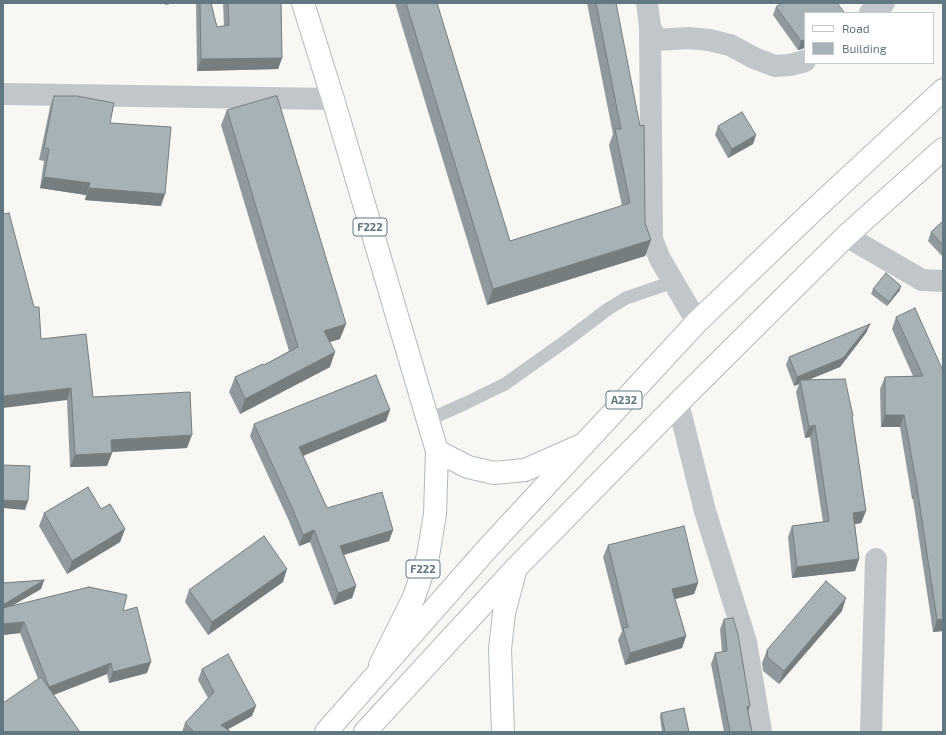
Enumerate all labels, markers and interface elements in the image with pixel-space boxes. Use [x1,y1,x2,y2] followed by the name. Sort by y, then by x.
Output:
[804,12,934,64] legend
[842,21,870,35] text: Road
[842,41,886,55] text: Building
[353,218,387,236] road number: F222
[606,391,642,409] road number: A232
[406,560,440,578] road number: F222

